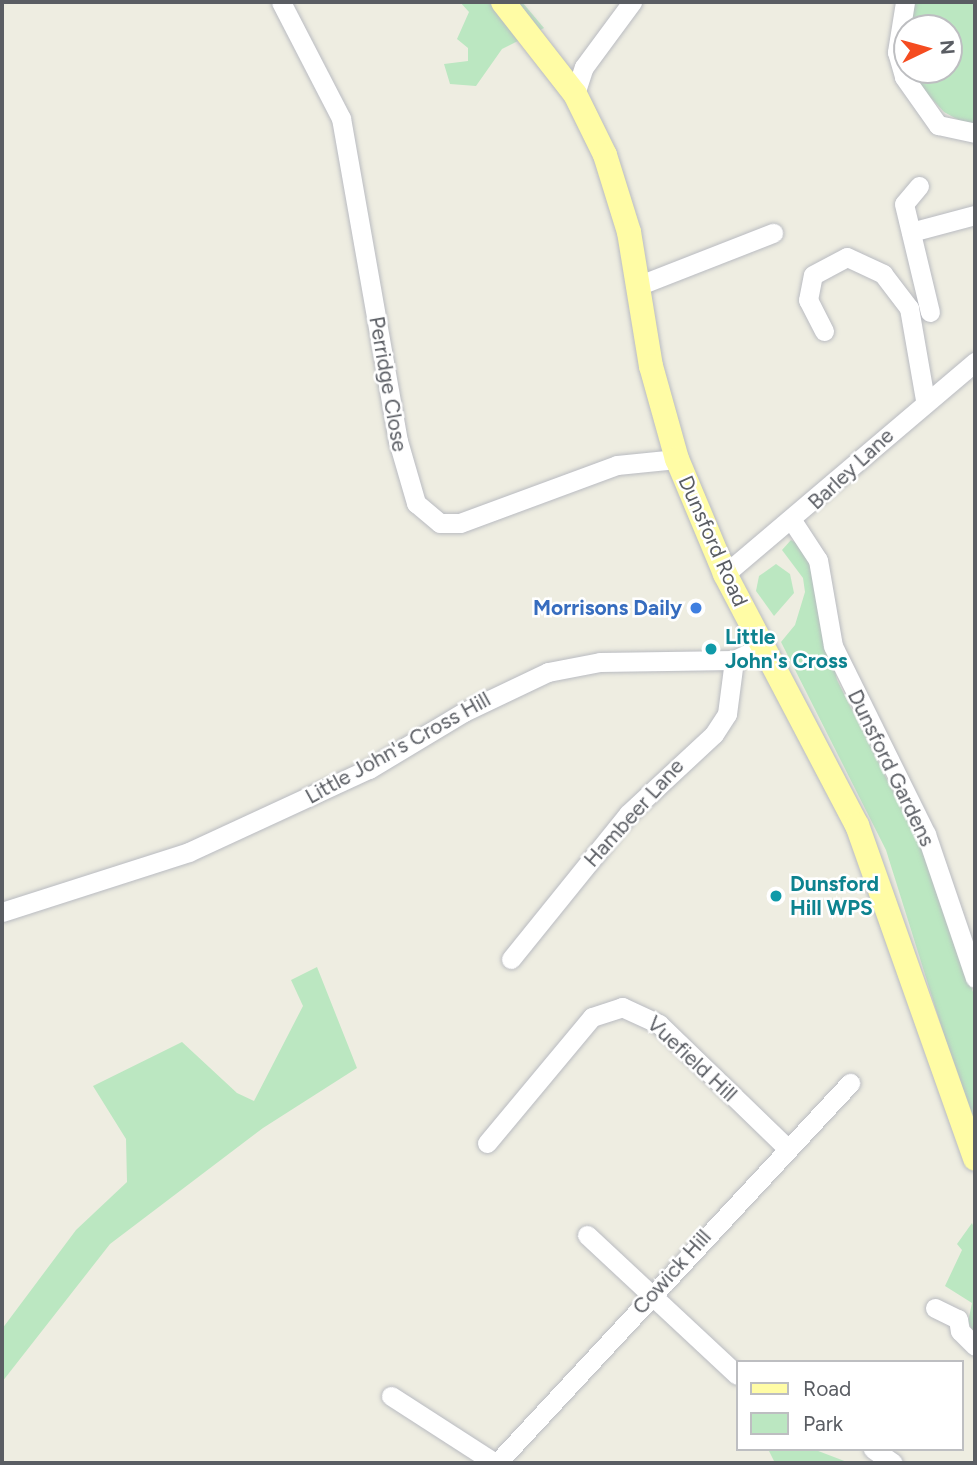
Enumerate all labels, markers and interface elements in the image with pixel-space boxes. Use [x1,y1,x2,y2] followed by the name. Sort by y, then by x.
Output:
[893,14,963,84] north arrow
[935,39,960,56] text: N
[364,314,412,454] street label: Perridge Close
[803,423,899,515] street label: Barley Lane
[673,472,753,610] street label: Dunsford Road
[533,595,682,621] place label: Morrisons Daily
[688,600,704,616] marker: Morrisons Daily
[725,624,848,674] place label: Little John's Cross
[703,641,719,657] marker: Little John's Cross
[842,686,940,850] street label: Dunsford Gardens
[301,687,495,809] street label: Little John's Cross Hill
[579,754,689,872] street label: Hambeer Lane
[790,871,879,921] place label: Dunsford Hill WPS
[768,888,784,904] marker: Dunsford Hill WPS
[642,1011,742,1107] street label: Vuefield Hill
[628,1225,716,1319] street label: Cowick Hill
[736,1360,963,1451] legend
[803,1376,851,1401] text: Road
[803,1411,843,1436] text: Park

